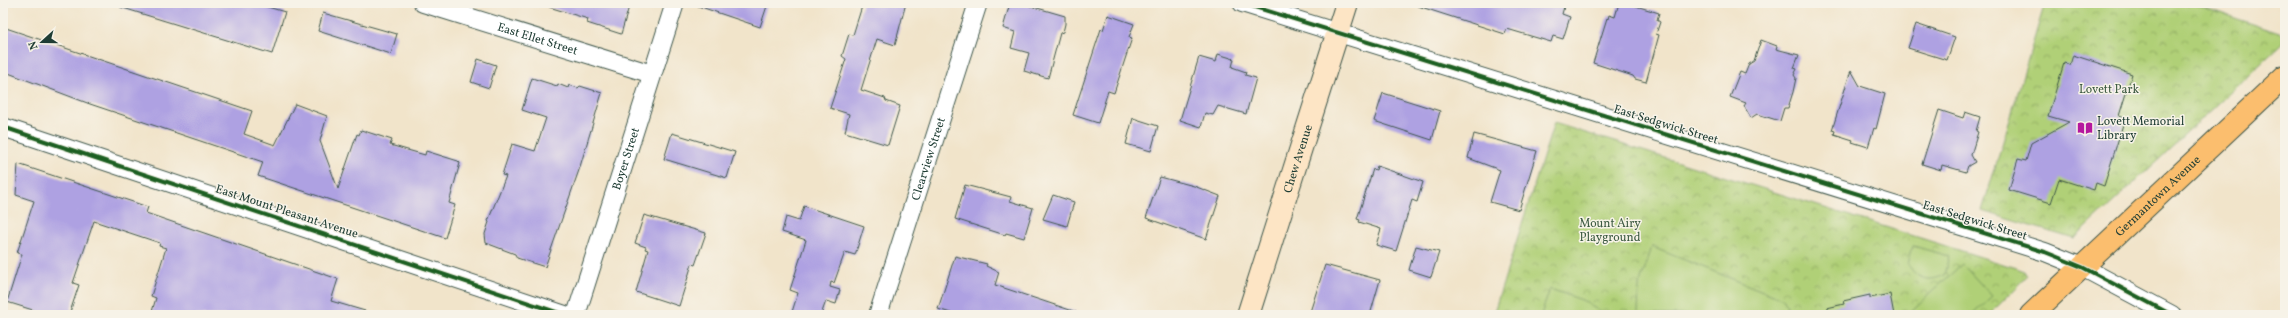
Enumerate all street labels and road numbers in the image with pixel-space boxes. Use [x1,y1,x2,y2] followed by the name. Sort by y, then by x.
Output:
[495,20,579,59] street label: East Ellet Street
[1611,101,1720,148] street label: East Sedgwick Street
[908,115,950,203] street label: Clearview Street
[1280,122,1317,195] street label: Chew Avenue
[609,126,644,192] street label: Boyer Street
[2112,152,2205,241] street label: Germantown Avenue
[213,181,360,243] street label: East Mount Pleasant Avenue
[1920,197,2029,244] street label: East Sedgwick Street

